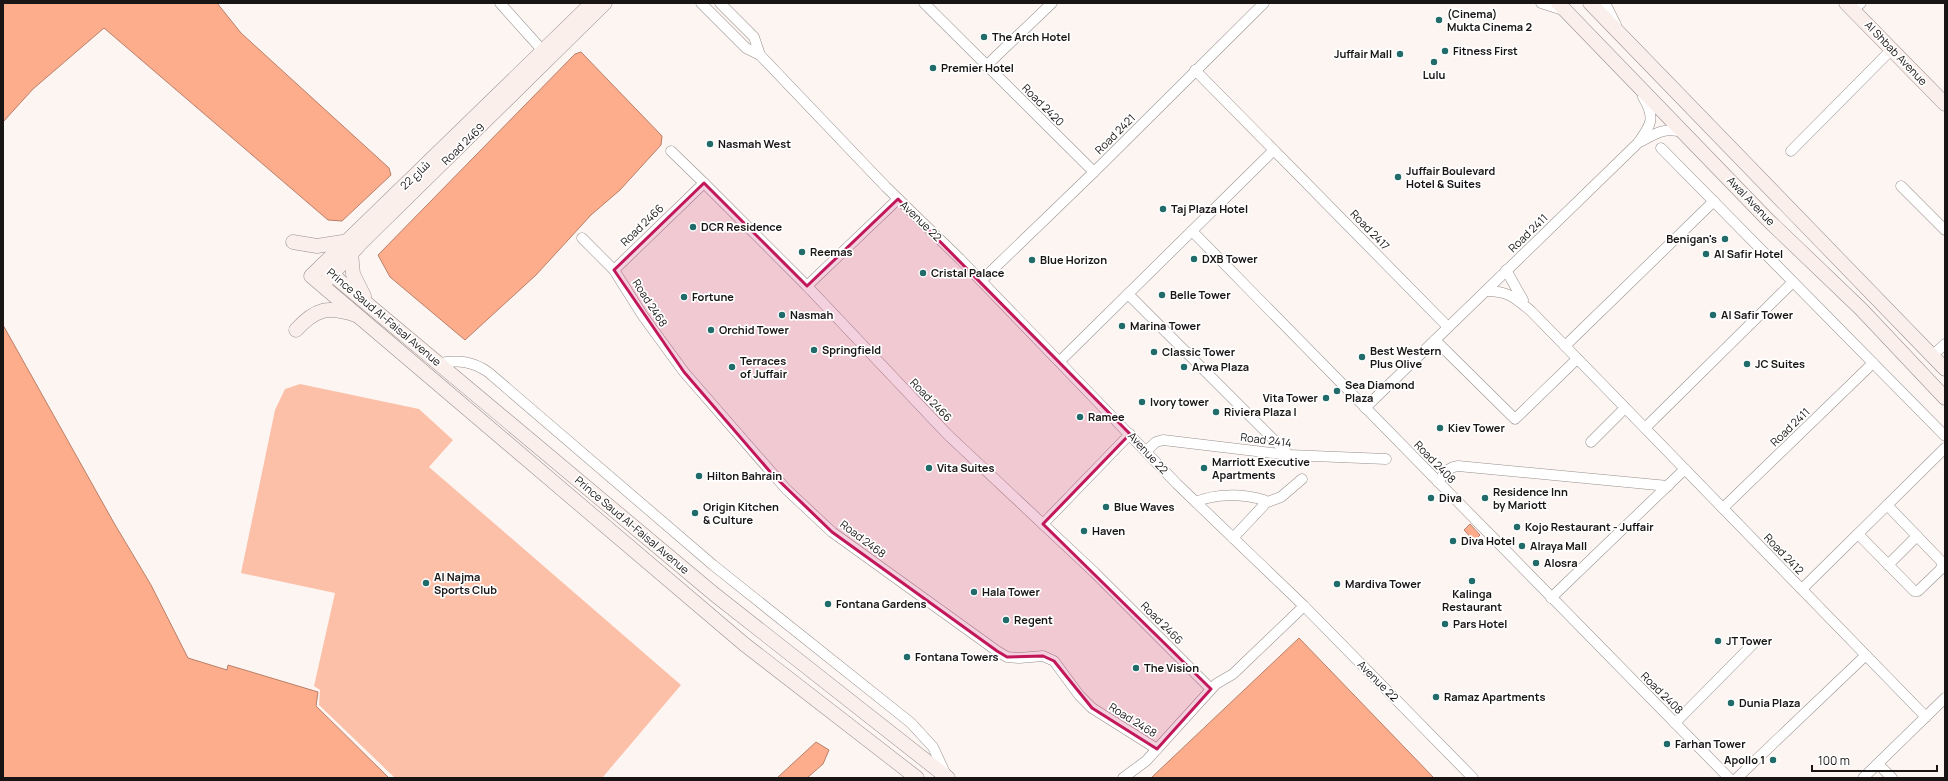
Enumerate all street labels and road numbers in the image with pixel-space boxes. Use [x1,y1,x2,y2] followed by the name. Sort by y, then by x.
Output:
[1862,17,1931,89] street label: Al Shbab Avenue
[1019,80,1068,129] street label: Road 2420
[1091,110,1138,157] street label: Road 2421
[438,119,488,168] street label: Road 2469
[396,157,434,193] street label: شارع 22
[1724,173,1779,229] street label: Awal Avenue
[897,197,945,244] street label: Avenue 22
[617,200,667,249] street label: Road 2466
[1347,206,1393,253] street label: Road 2417
[1505,210,1551,255] street label: Road 2411
[324,264,445,369] street label: Prince Saud Al-Faisal Avenue
[629,276,671,329] street label: Road 2468
[907,375,956,425] street label: Road 2466
[1767,404,1813,449] street label: Road 2411
[1125,428,1172,477] street label: Avenue 22
[1240,429,1293,450] street label: Road 2414
[1411,437,1459,486] street label: Road 2408
[572,472,693,577] street label: Prince Saud Al-Faisal Avenue
[837,516,889,561] street label: Road 2468
[1761,530,1808,577] street label: Road 2412
[1138,598,1187,647] street label: Road 2466
[1355,657,1402,704] street label: Avenue 22
[1638,668,1687,717] street label: Road 2408
[1106,699,1160,740] street label: Road 2468

